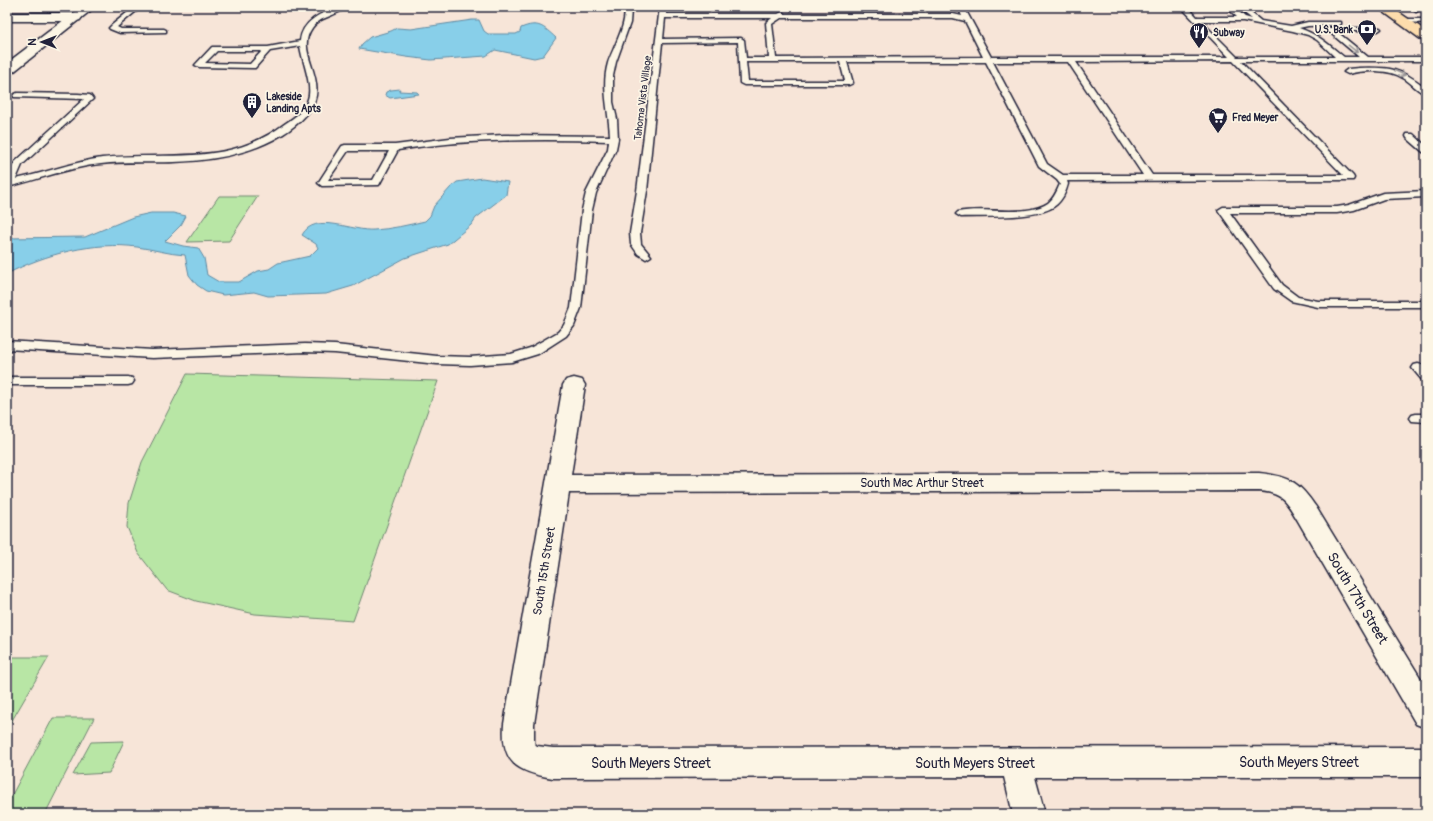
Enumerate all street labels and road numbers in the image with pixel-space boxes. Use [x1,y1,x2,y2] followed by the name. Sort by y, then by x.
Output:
[632,55,654,141] street label: Tahoma Vista Village
[860,476,984,491] street label: South Mac Arthur Street
[530,526,559,616] street label: South 15th Street
[1323,549,1392,648] street label: South 17th Street
[1239,754,1359,771] street label: South Meyers Street
[591,755,711,772] street label: South Meyers Street
[915,755,1035,772] street label: South Meyers Street

